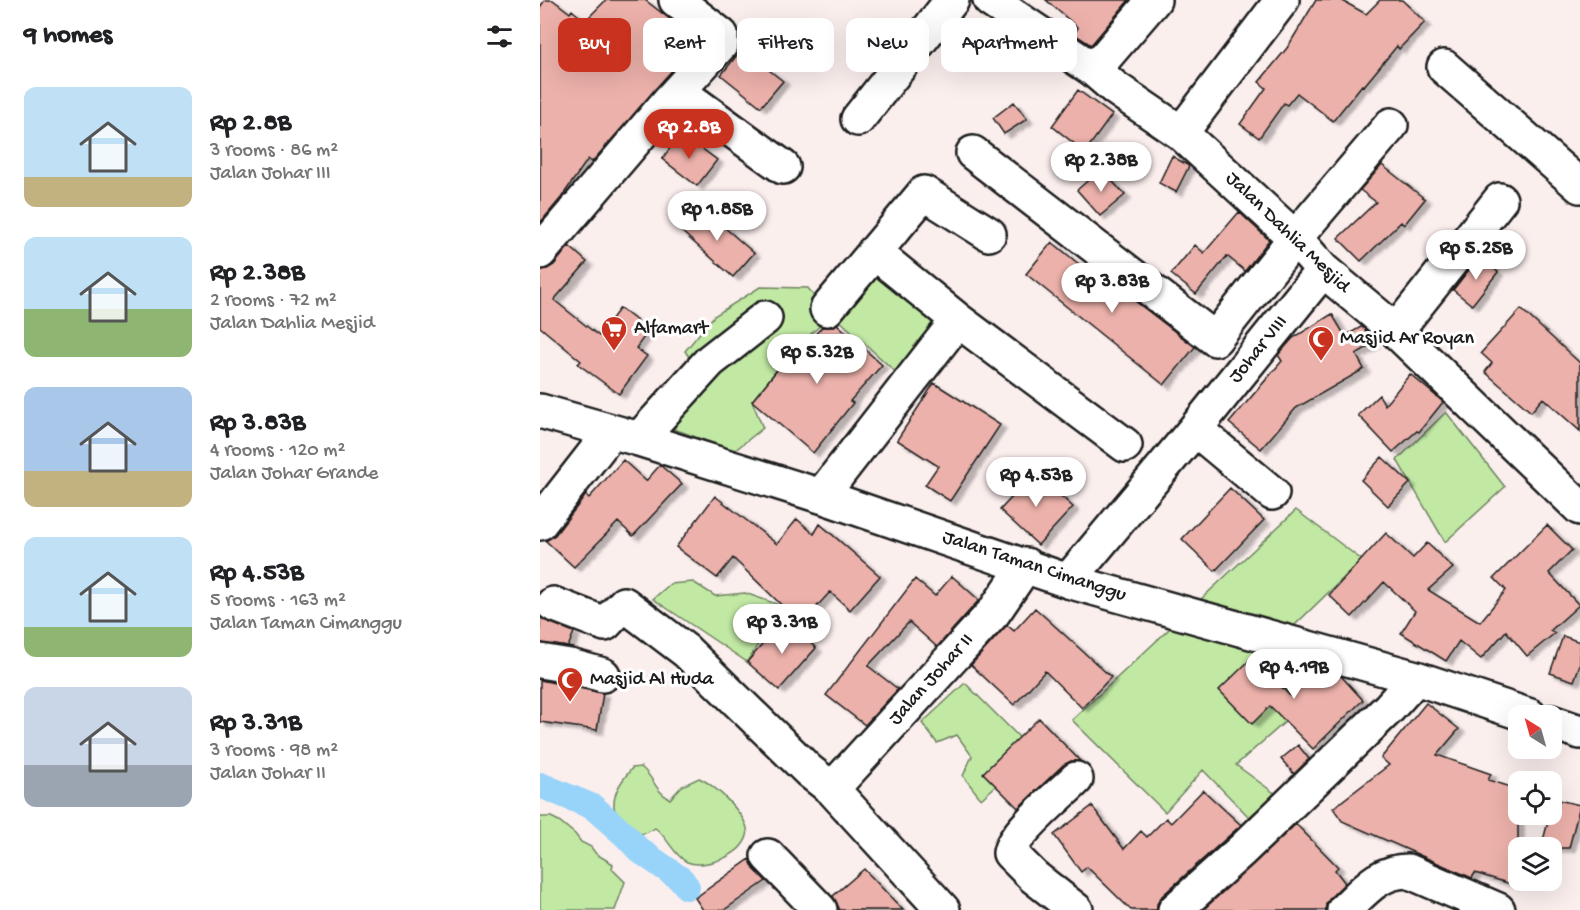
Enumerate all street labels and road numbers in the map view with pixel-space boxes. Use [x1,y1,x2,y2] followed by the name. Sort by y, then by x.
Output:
[1220,168,1356,300] street label: Jalan Dahlia Mesjid
[1225,312,1293,388] street label: Johar VIII
[939,526,1129,608] street label: Jalan Taman Cimanggu
[885,629,979,731] street label: Jalan Johar II

